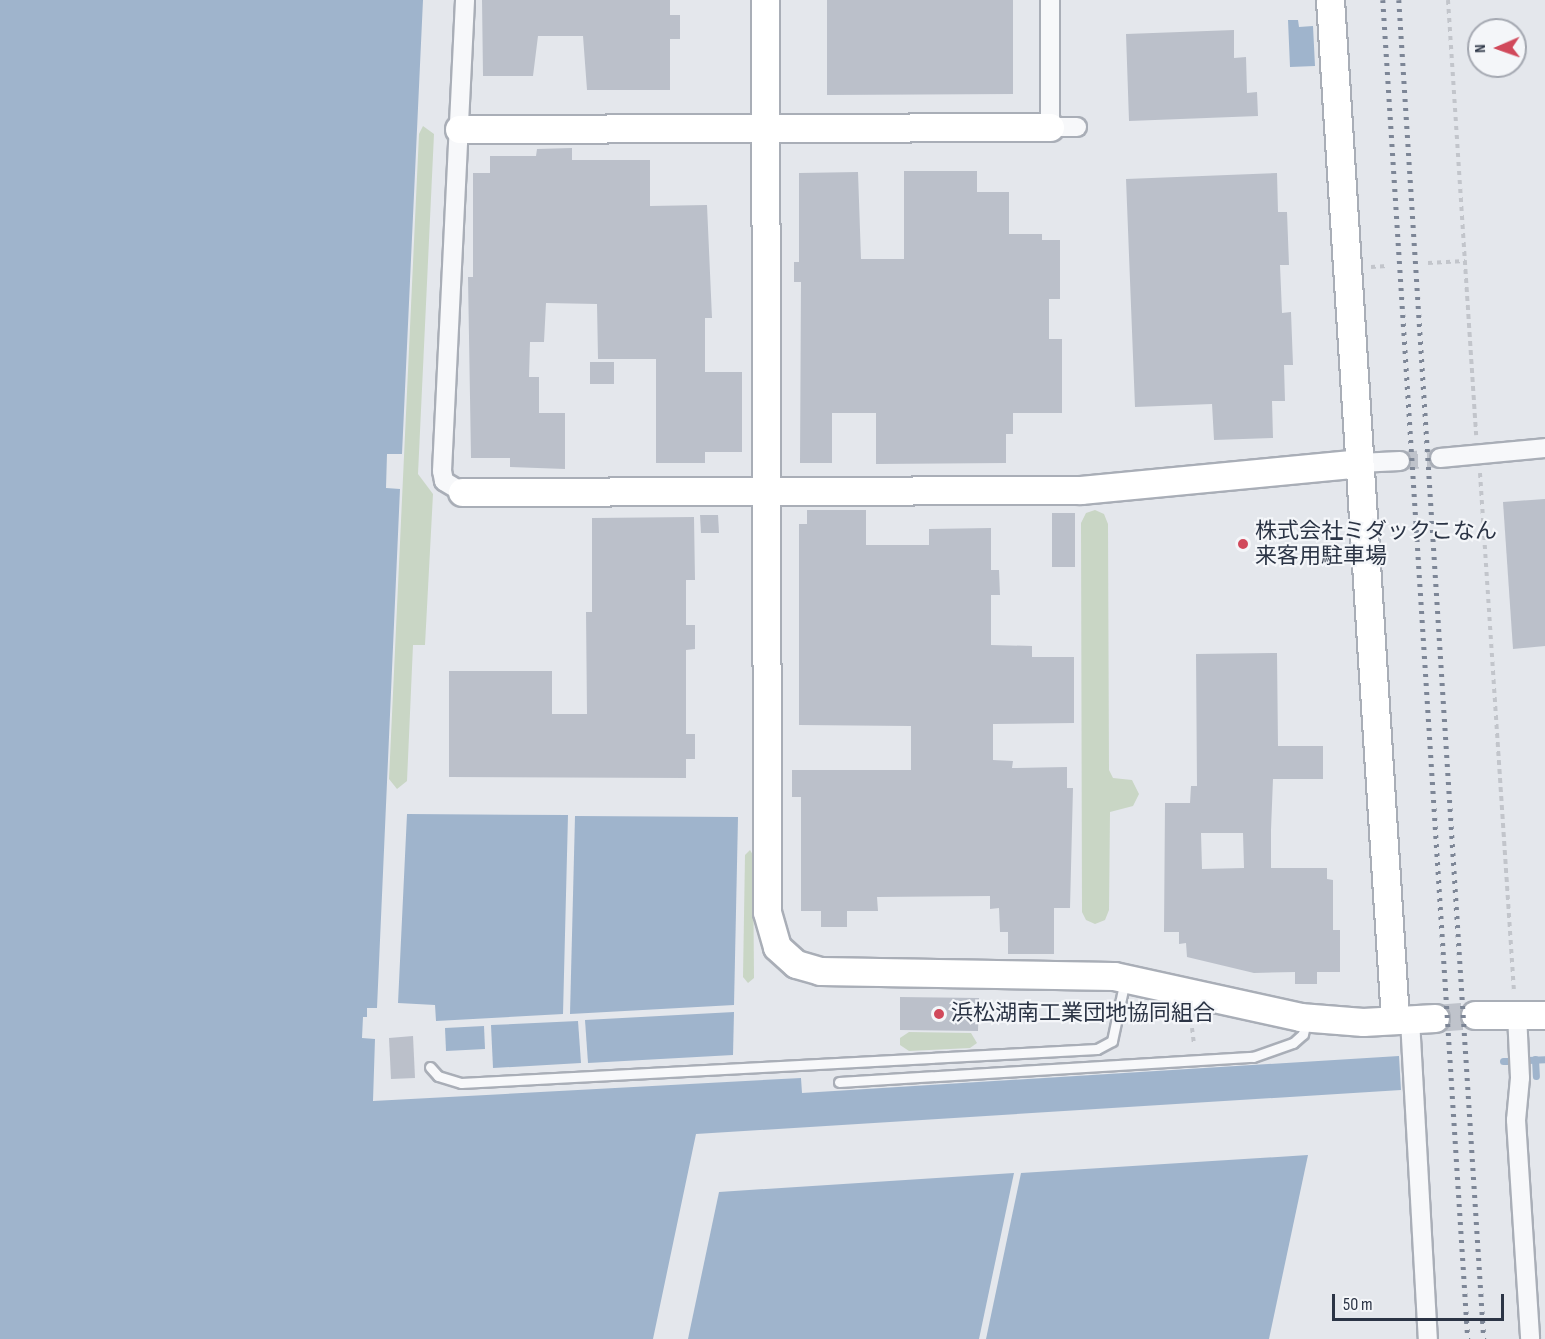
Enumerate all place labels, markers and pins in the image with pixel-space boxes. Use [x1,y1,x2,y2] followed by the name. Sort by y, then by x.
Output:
[1255,518,1497,570] place label: 株式会社ミダックこなん 来客用駐車場
[1236,537,1250,551] marker: 株式会社ミダックこなん 来客用駐車場
[951,1001,1215,1027] place label: 浜松湖南工業団地協同組合
[932,1007,946,1021] marker: 浜松湖南工業団地協同組合

